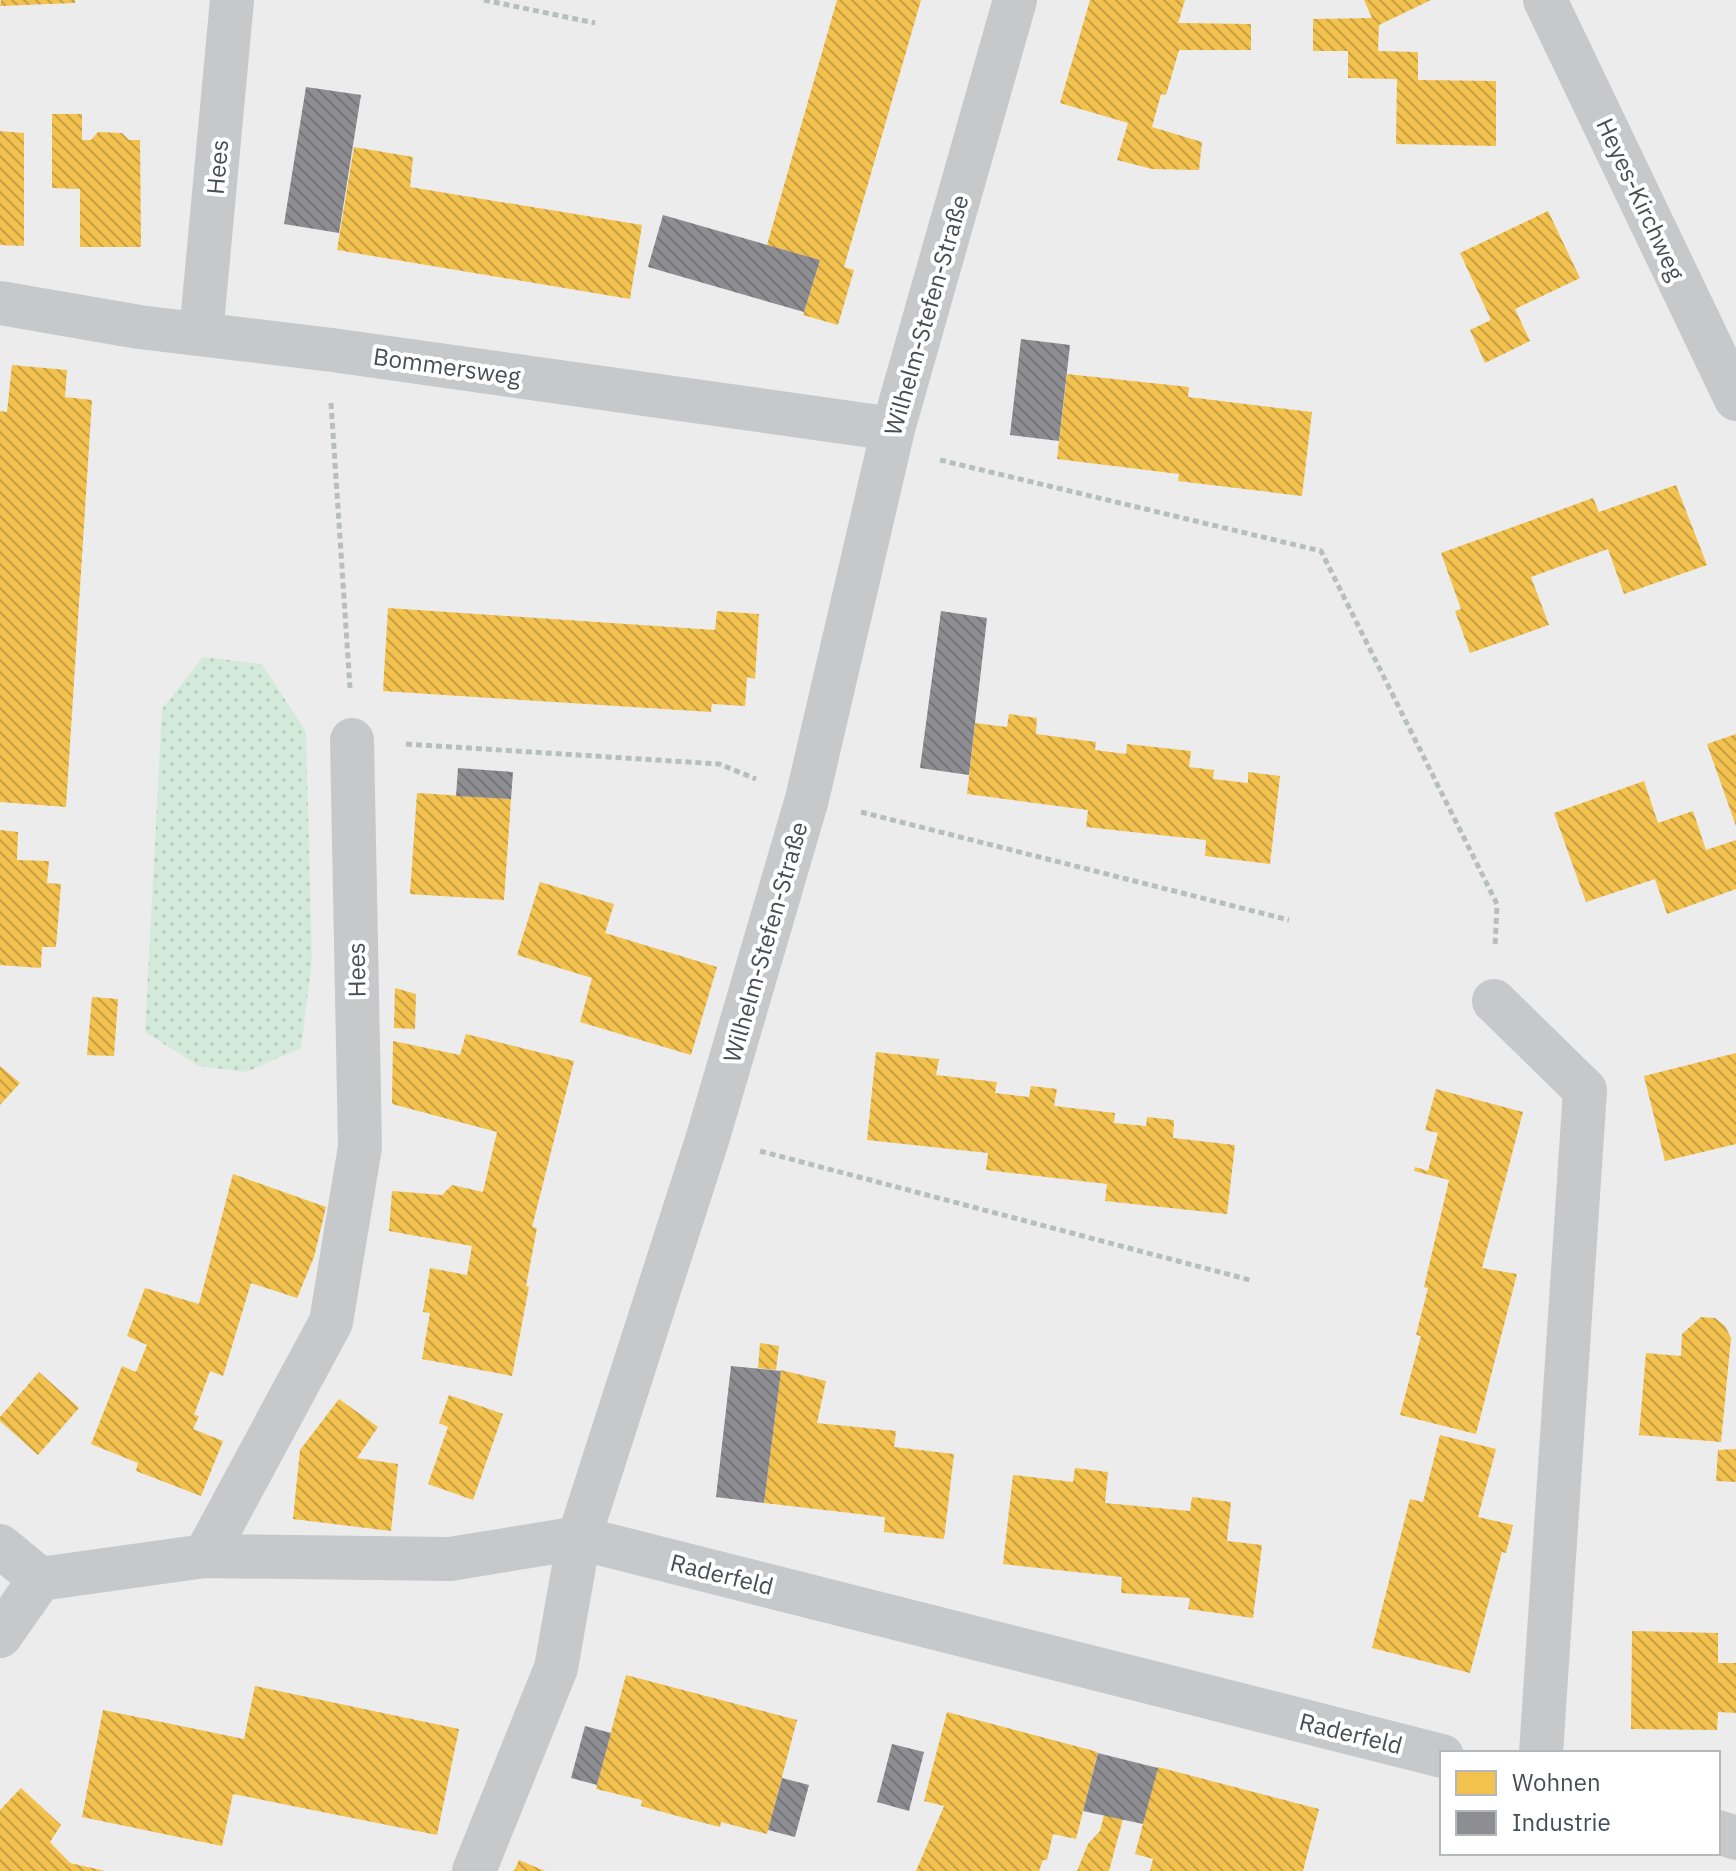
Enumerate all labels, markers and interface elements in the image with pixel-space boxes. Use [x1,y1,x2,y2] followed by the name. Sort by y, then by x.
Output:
[1589,113,1693,286] street label: Heyes-Kirchweg
[199,138,235,196] street label: Hees
[876,191,976,439] street label: Wilhelm-Stefen-Straße
[371,340,523,392] street label: Bommersweg
[715,818,815,1066] street label: Wilhelm-Stefen-Straße
[340,942,372,998] street label: Hees
[667,1546,777,1602] street label: Raderfeld
[1296,1705,1406,1761] street label: Raderfeld
[1440,1751,1720,1855] legend
[1512,1766,1601,1798] text: Wohnen
[1512,1806,1611,1838] text: Industrie

